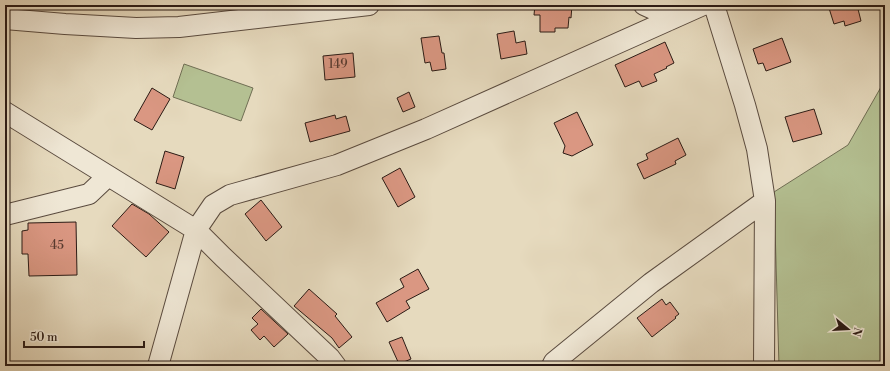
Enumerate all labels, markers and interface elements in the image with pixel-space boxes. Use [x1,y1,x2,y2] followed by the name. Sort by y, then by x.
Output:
[328,57,348,72] house number: 149
[50,238,64,253] house number: 45
[828,309,868,349] north arrow
[24,323,144,349] scale bar
[848,325,865,338] text: N
[30,330,58,345] text: 50 m

